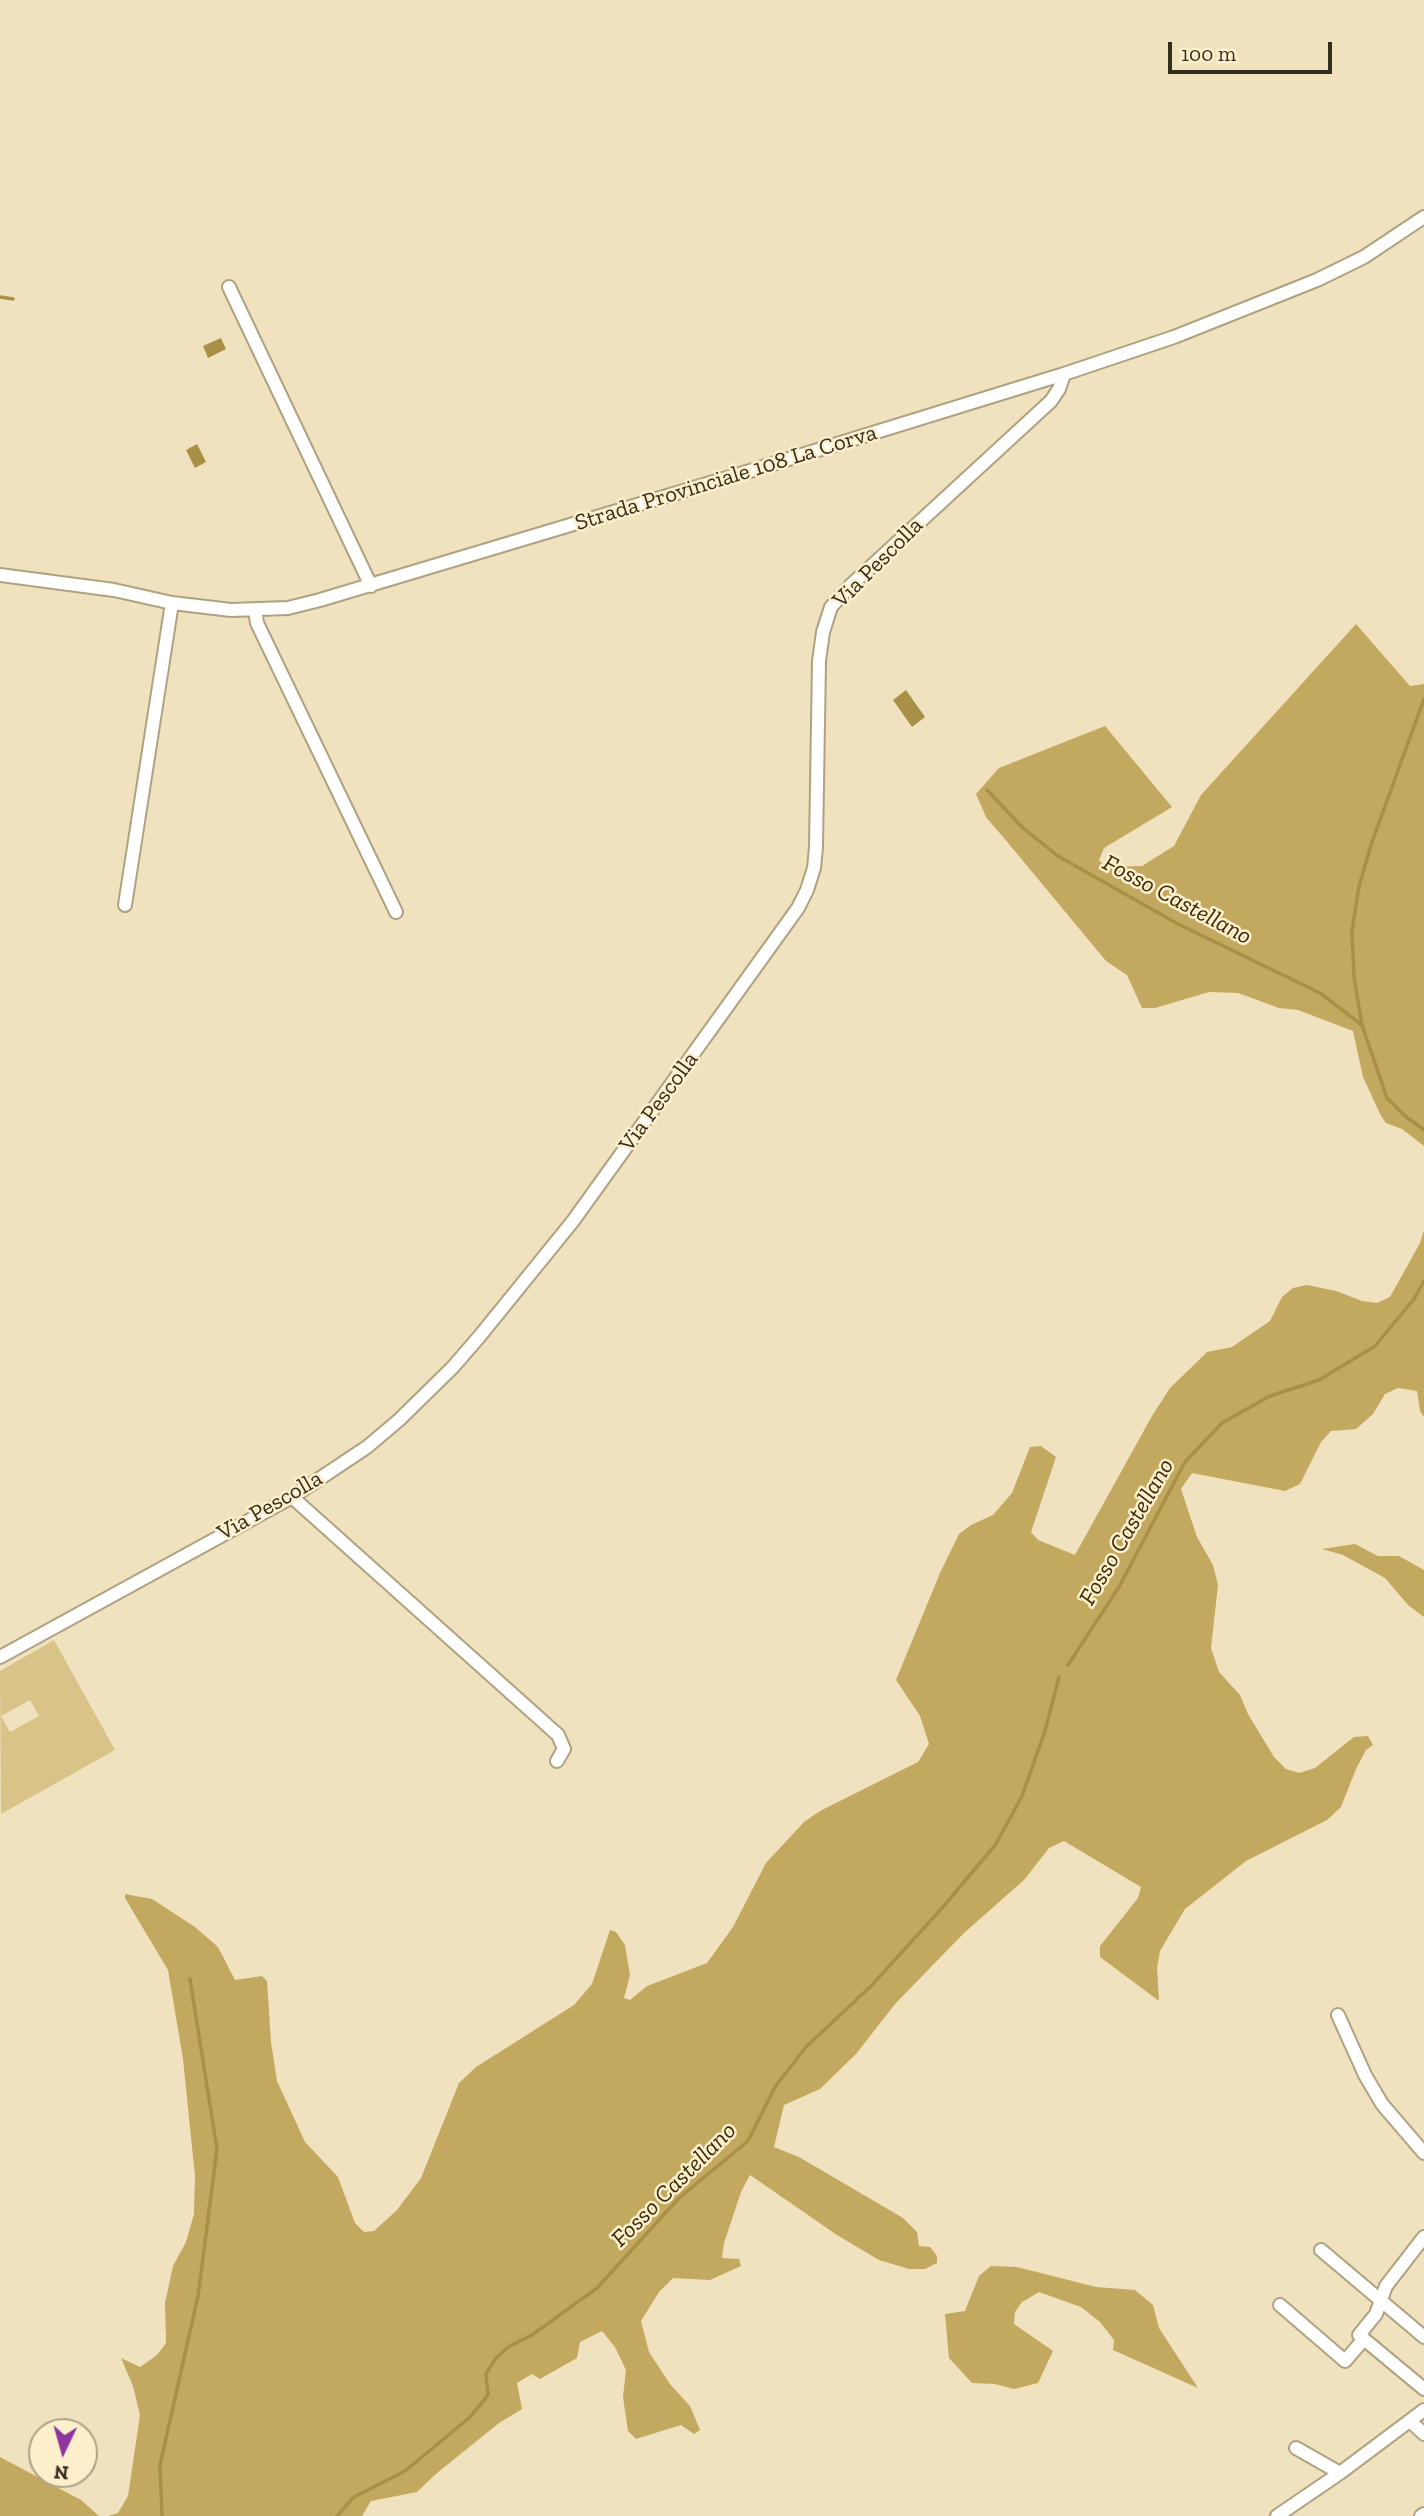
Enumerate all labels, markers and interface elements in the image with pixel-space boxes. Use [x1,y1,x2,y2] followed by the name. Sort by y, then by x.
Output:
[1172,28,1336,72] scale bar
[1181,41,1236,66] text: 100 m
[572,419,880,537] street label: Strada Provinciale 108 La Corva
[827,512,929,614] street label: Via Pescolla
[1098,849,1256,951] water label: Fosso Castellano
[614,1047,704,1157] street label: Via Pescolla
[1073,1454,1181,1610] water label: Fosso Castellano
[213,1465,327,1547] street label: Via Pescolla
[606,2117,742,2253] water label: Fosso Castellano
[28,2418,98,2488] north arrow
[53,2460,70,2485] text: N

